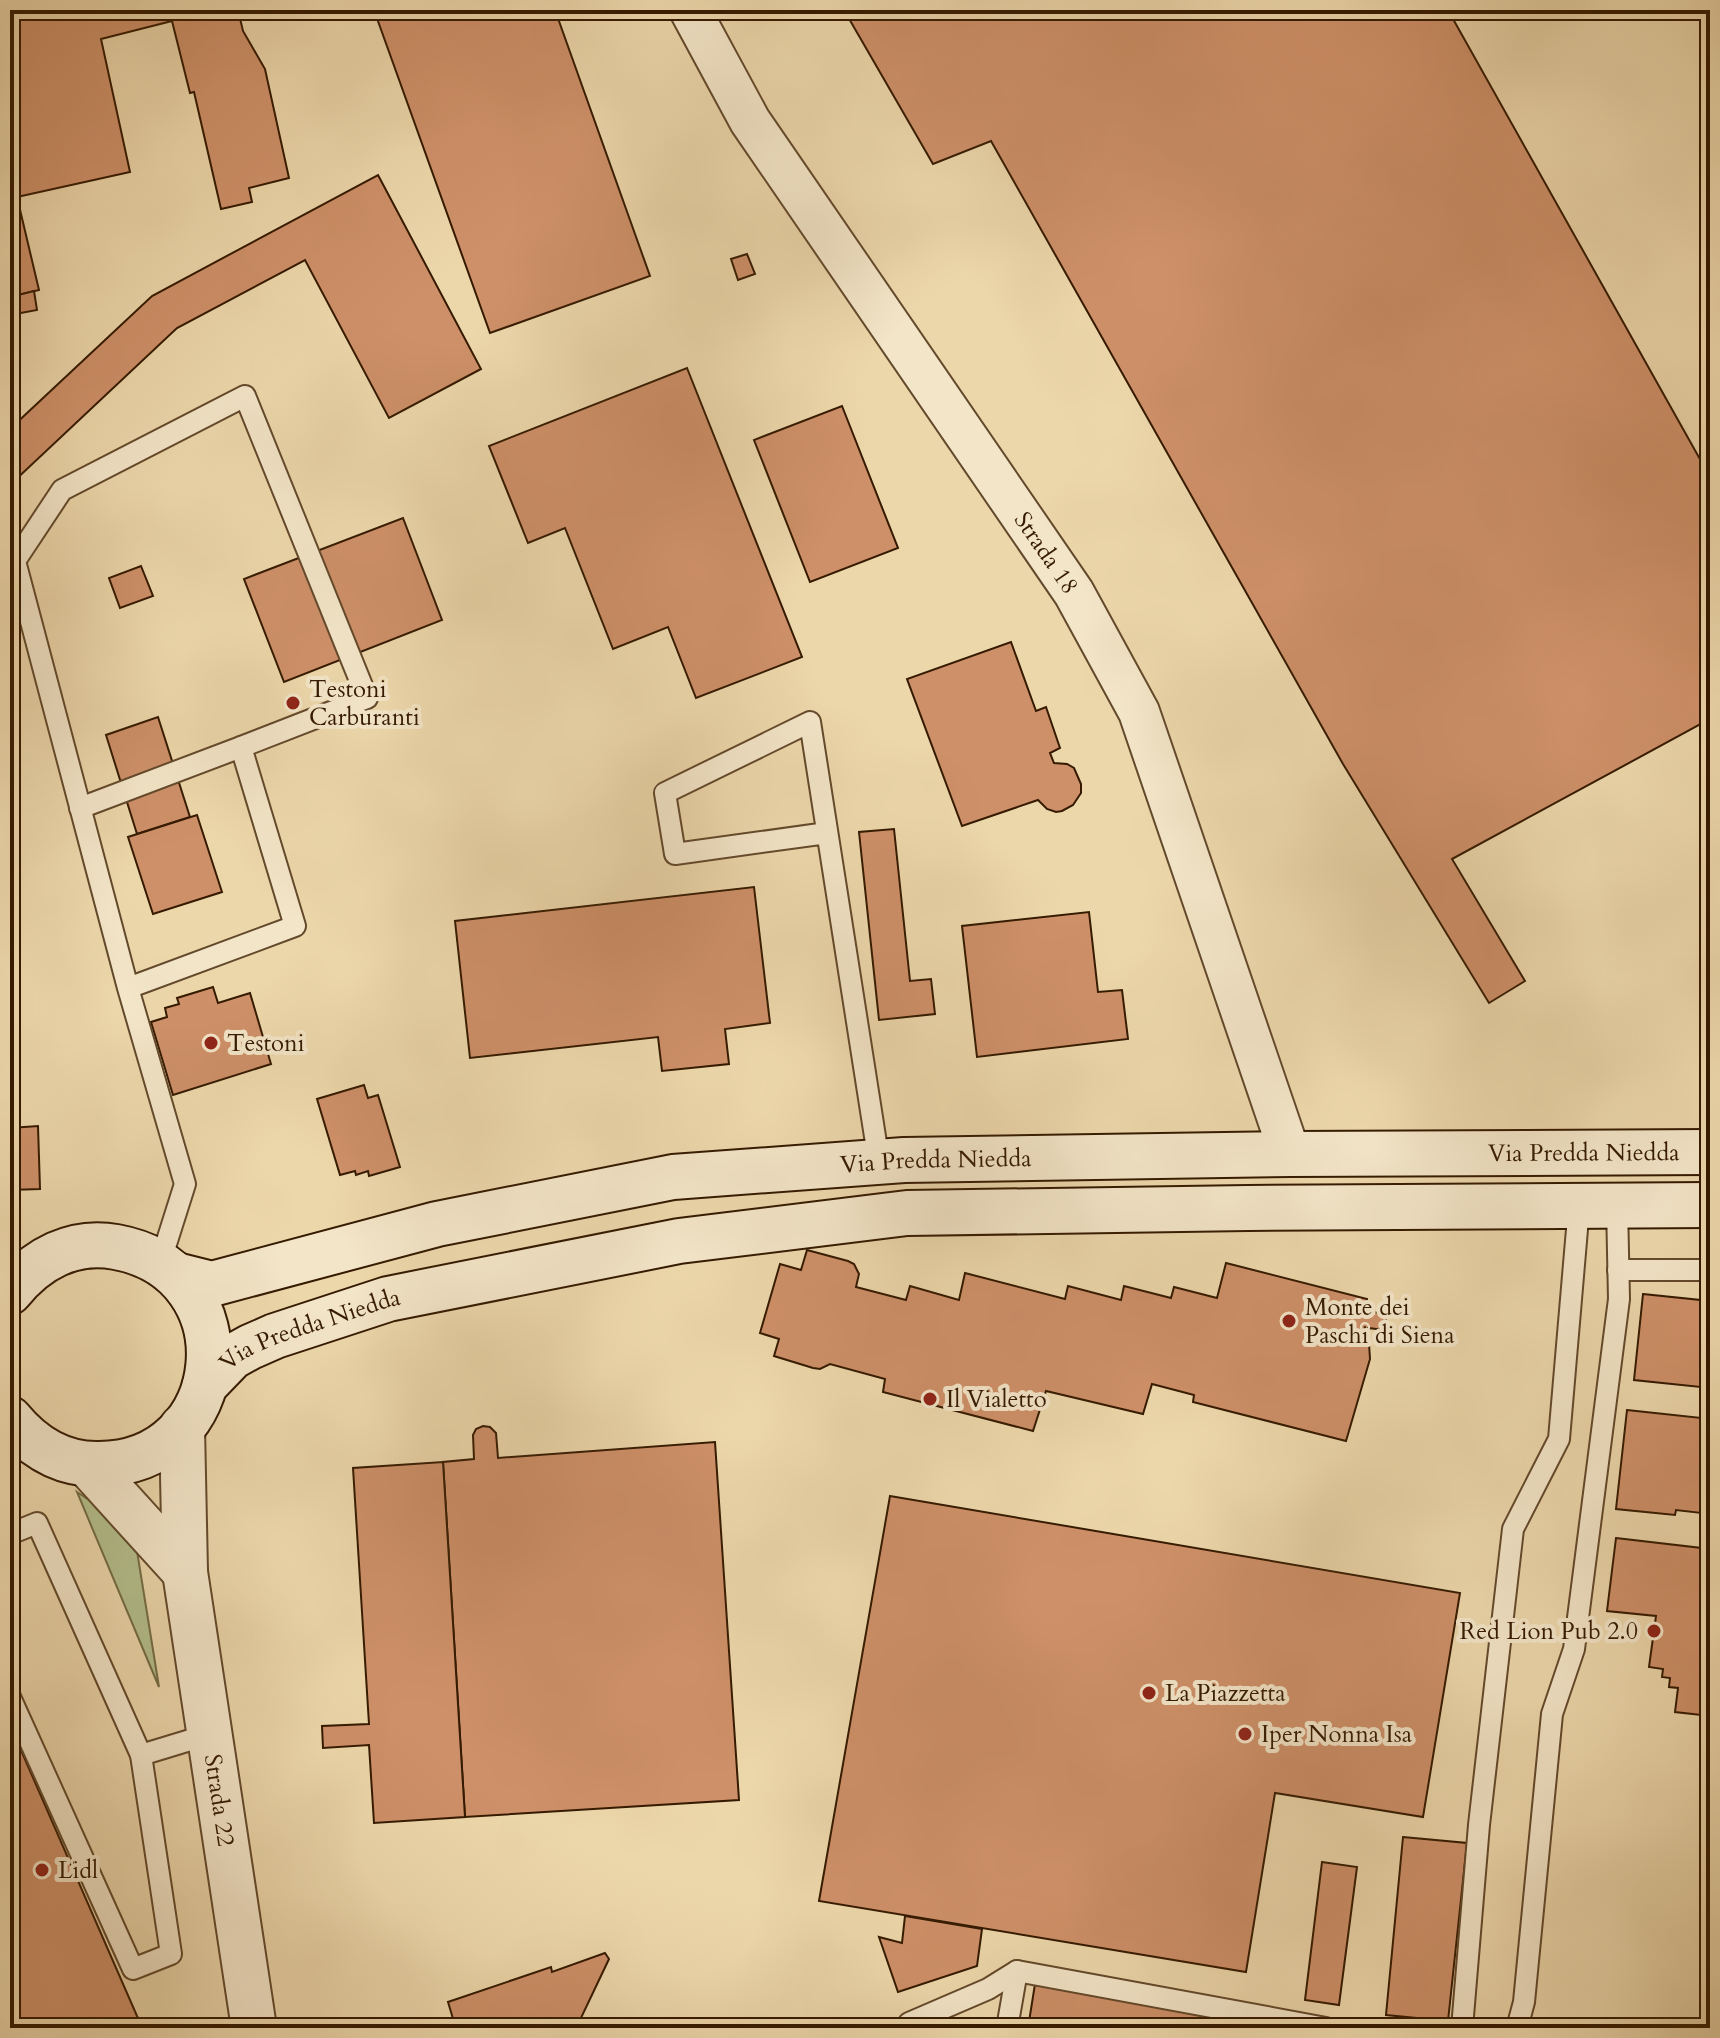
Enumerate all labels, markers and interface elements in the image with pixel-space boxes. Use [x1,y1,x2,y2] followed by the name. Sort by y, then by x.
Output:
[1007,505,1086,601] street label: Strada 18
[309,673,420,734] place label: Testoni Carburanti
[284,694,302,712] marker: Testoni Carburanti
[227,1027,305,1060] place label: Testoni
[202,1034,220,1052] marker: Testoni
[1488,1136,1680,1170] street label: Via Predda Niedda
[839,1142,1032,1181] street label: Via Predda Niedda
[211,1280,404,1378] street label: Via Predda Niedda
[1305,1291,1455,1352] place label: Monte dei Paschi di Siena
[1280,1312,1298,1330] marker: Monte dei Paschi di Siena
[946,1383,1047,1416] place label: Il Vialetto
[921,1390,939,1408] marker: Il Vialetto
[1460,1615,1638,1648] place label: Red Lion Pub 2.0
[1645,1622,1663,1640] marker: Red Lion Pub 2.0
[1165,1677,1286,1710] place label: La Piazzetta
[1140,1684,1158,1702] marker: La Piazzetta
[1261,1718,1413,1751] place label: Iper Nonna Isa
[1236,1725,1254,1743] marker: Iper Nonna Isa
[196,1752,243,1849] street label: Strada 22
[58,1854,98,1887] place label: Lidl
[33,1861,51,1879] marker: Lidl

